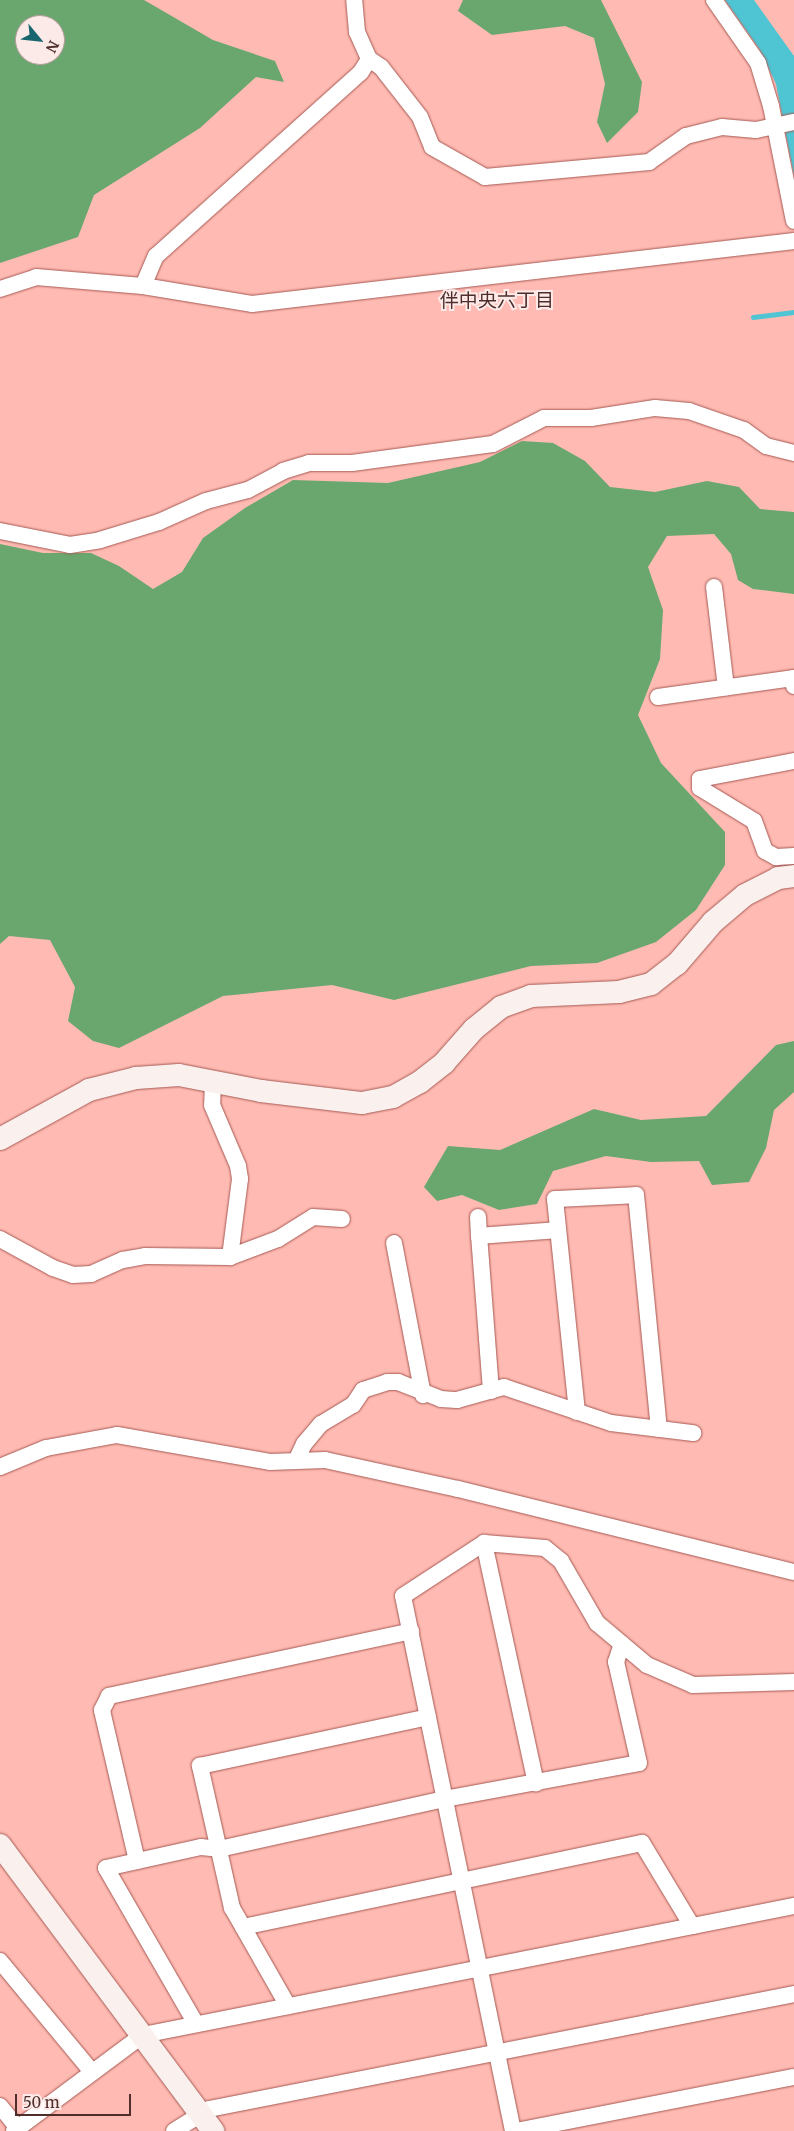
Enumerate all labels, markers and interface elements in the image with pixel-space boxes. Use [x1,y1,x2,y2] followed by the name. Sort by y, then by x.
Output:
[15,15,65,65] north arrow
[42,37,63,56] text: N
[440,290,554,312] district label: 伴中央六丁目
[18,2084,134,2116] scale bar
[23,2093,60,2112] text: 50 m

